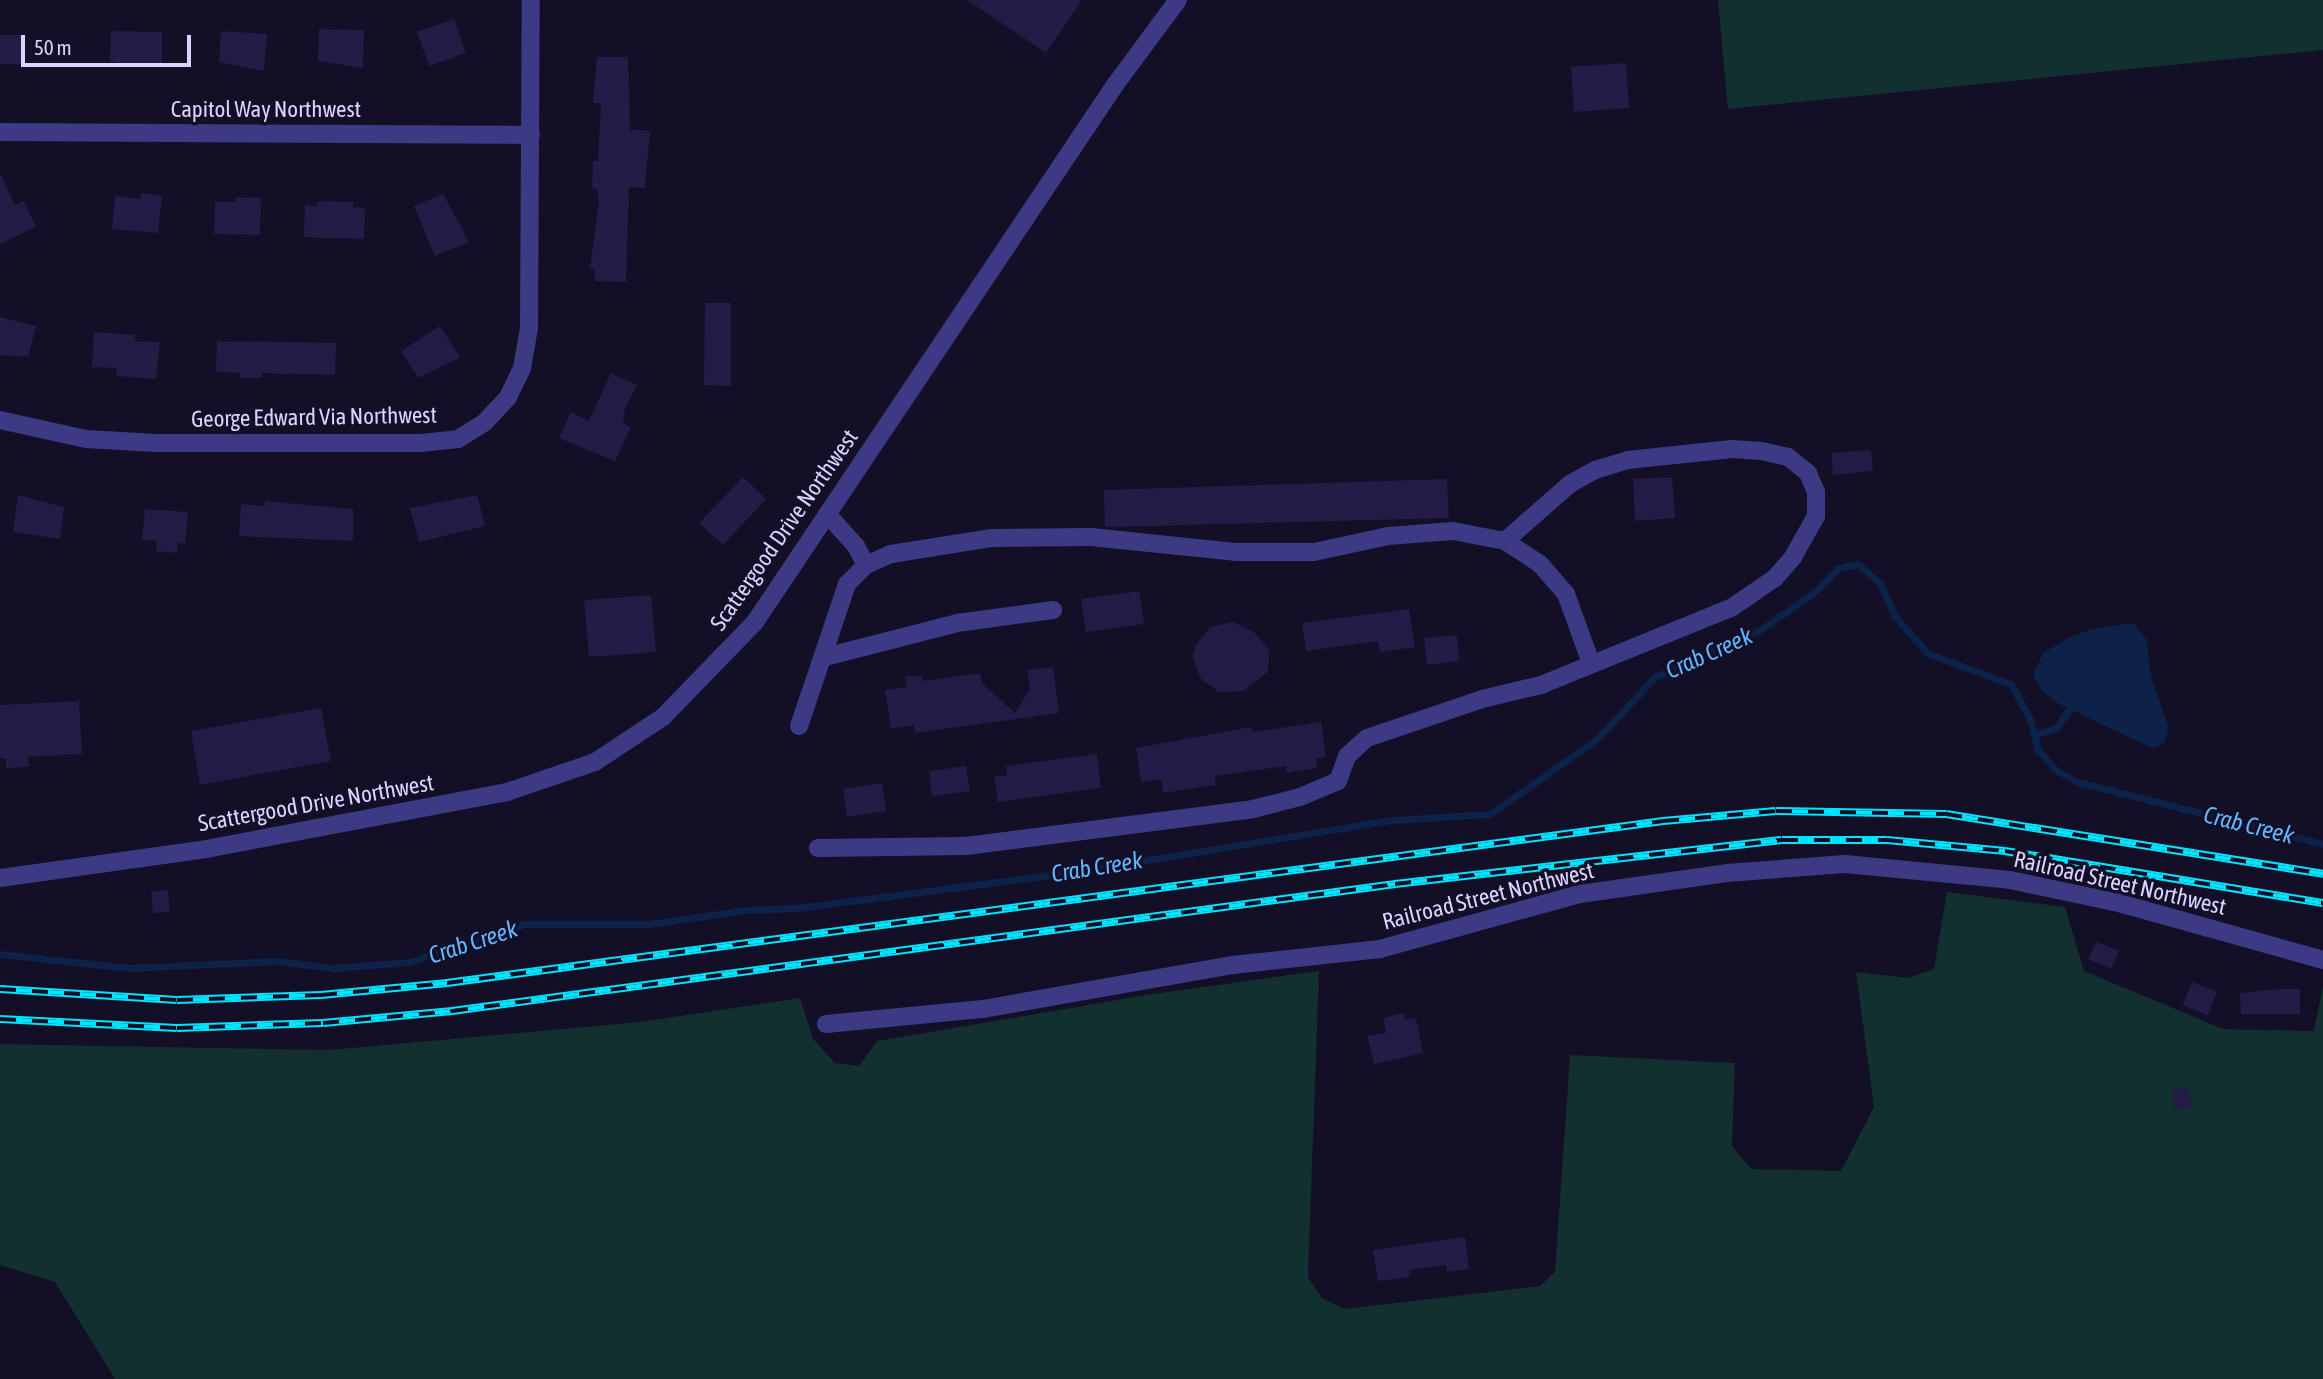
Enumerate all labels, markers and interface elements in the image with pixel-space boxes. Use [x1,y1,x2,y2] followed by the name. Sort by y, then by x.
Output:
[24,21,194,65] scale bar
[34,35,72,59] text: 50 m
[171,95,361,123] street label: Capitol Way Northwest
[191,401,437,433] street label: George Edward Via Northwest
[704,424,864,636] street label: Scattergood Drive Northwest
[1661,621,1757,685] water label: Crab Creek
[196,769,436,837] street label: Scattergood Drive Northwest
[2201,800,2297,850] water label: Crab Creek
[2011,845,2229,921] street label: Railroad Street Northwest
[1049,846,1145,888] water label: Crab Creek
[1379,856,1597,936] street label: Railroad Street Northwest
[425,914,521,970] water label: Crab Creek

